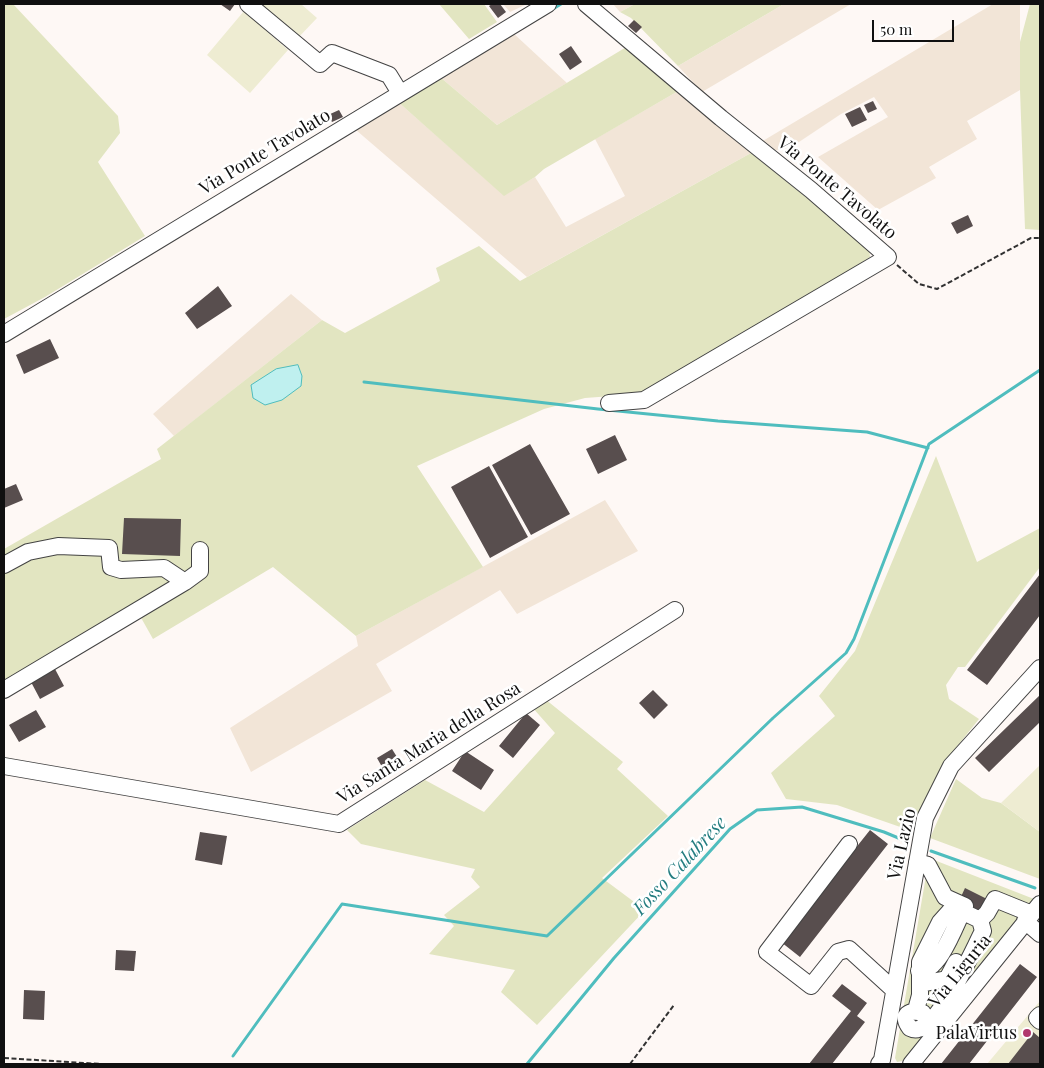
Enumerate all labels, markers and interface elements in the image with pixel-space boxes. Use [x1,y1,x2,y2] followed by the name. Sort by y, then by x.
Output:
[874,10,956,42] scale bar
[880,19,912,39] text: 50 m
[196,104,334,200] street label: Via Ponte Tavolato
[773,132,901,244] street label: Via Ponte Tavolato
[333,678,525,808] street label: Via Santa Maria della Rosa
[883,806,921,882] street label: Via Lazio
[629,812,731,920] water label: Fosso Calabrese
[924,930,996,1012] street label: Via Liguria
[936,1022,1017,1044] place label: PalaVirtus
[1021,1027,1033,1039] marker: PalaVirtus

